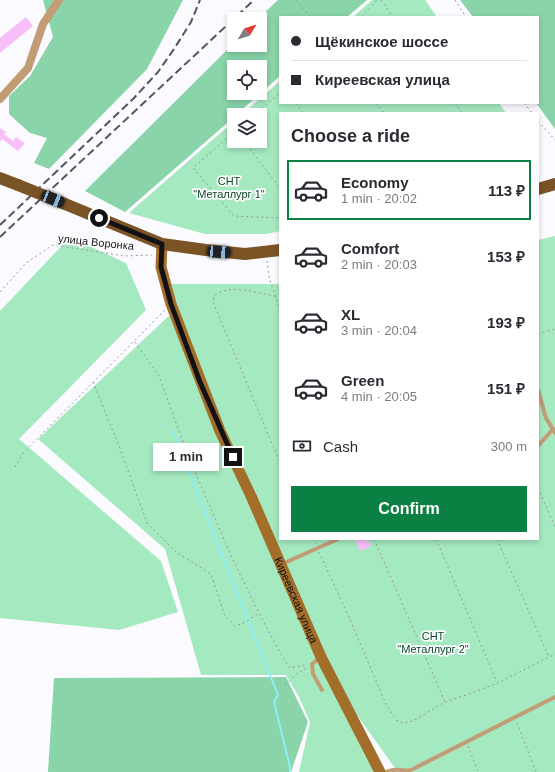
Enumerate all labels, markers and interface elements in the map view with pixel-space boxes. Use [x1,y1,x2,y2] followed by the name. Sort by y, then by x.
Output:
[227,12,267,52] north arrow
[227,12,267,148] map controls
[315,33,448,50] text: Щёкинское шоссе
[227,60,267,100] button: locate
[315,71,450,88] text: Киреевская улица
[227,108,267,148] button: layers
[291,126,410,146] text: Choose a ride
[293,172,329,208] icon: car
[341,174,409,191] text: Economy
[193,175,265,200] park label: СНТ "Металлург 1"
[488,182,525,199] text: 113 ₽
[40,189,66,209] car
[341,191,417,206] text: 1 min · 20:02
[90,209,108,227] route start
[57,232,135,252] street label: улица Воронка
[293,238,329,274] icon: car
[341,240,399,257] text: Comfort
[207,245,231,259] car
[487,248,525,265] text: 153 ₽
[341,257,417,272] text: 2 min · 20:03
[293,304,329,340] icon: car
[341,306,360,323] text: XL
[487,314,525,331] text: 193 ₽
[341,323,417,338] text: 3 min · 20:04
[293,370,329,406] icon: car
[341,372,384,389] text: Green
[487,380,525,397] text: 151 ₽
[341,389,417,404] text: 4 min · 20:05
[291,435,313,457] icon: cash
[323,438,358,455] text: Cash
[491,439,527,454] text: 300 m
[153,443,219,471] callout: 1 min
[224,448,242,466] route end
[169,449,203,464] text: 1 min
[291,486,527,532] button: Confirm
[272,555,321,646] street label: Киреевская улица
[397,630,469,655] park label: СНТ "Металлург 2"

